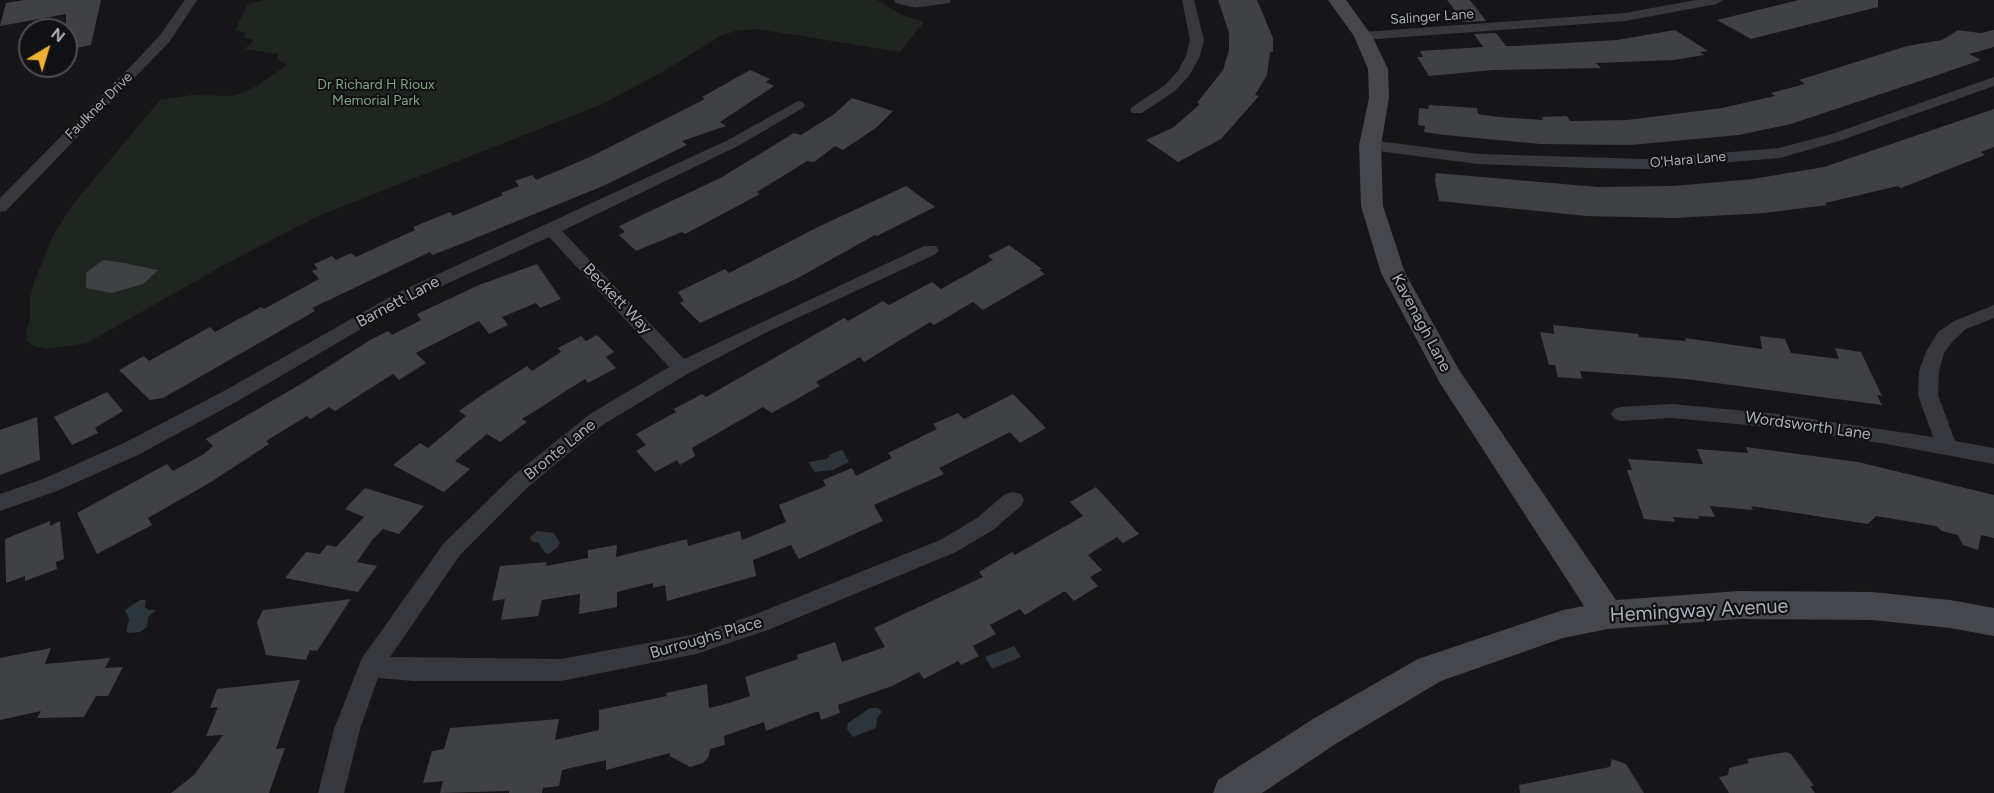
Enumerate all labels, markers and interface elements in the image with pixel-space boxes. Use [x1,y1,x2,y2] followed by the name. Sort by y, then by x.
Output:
[1390,6,1474,28] street label: Salinger Lane
[18,18,78,78] north arrow
[47,24,69,46] text: N
[62,69,136,143] street label: Faulkner Drive
[317,77,435,110] park label: Dr Richard H Rioux Memorial Park
[1649,148,1727,172] street label: O'Hara Lane
[579,260,655,338] street label: Beckett Way
[1387,271,1455,375] street label: Kavenagh Lane
[353,272,443,332] street label: Barnett Lane
[1744,408,1872,444] street label: Wordsworth Lane
[520,415,600,485] street label: Bronte Lane
[1609,594,1789,628] street label: Hemingway Avenue
[648,613,764,663] street label: Burroughs Place

